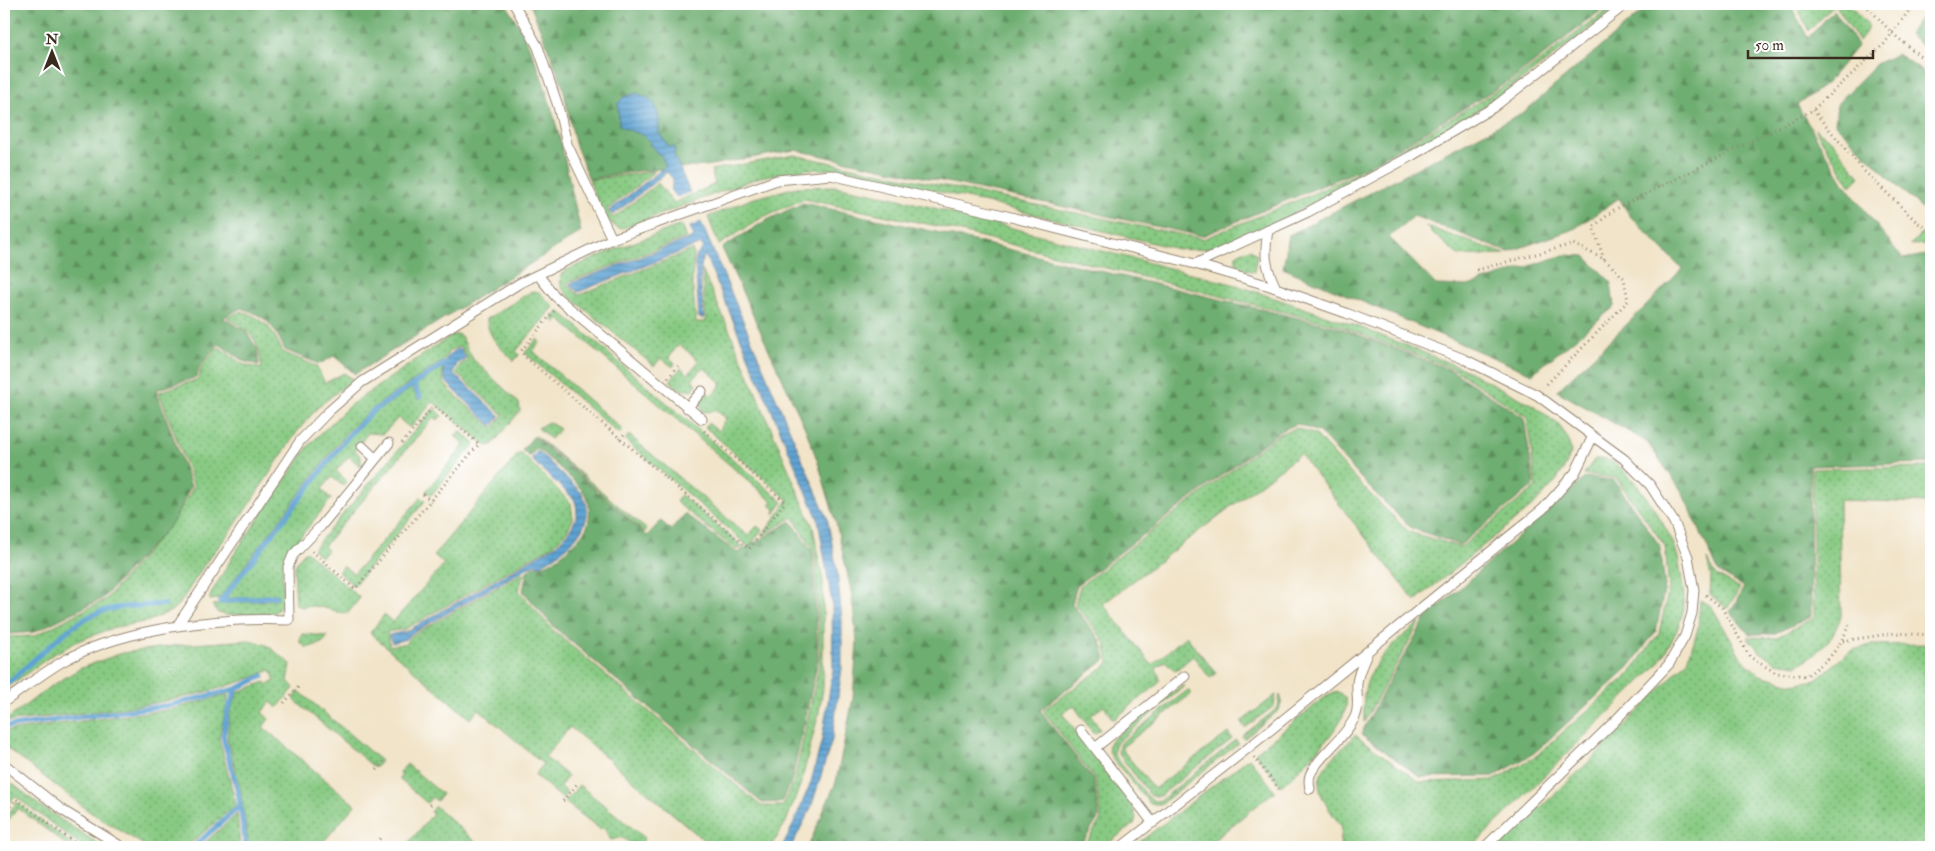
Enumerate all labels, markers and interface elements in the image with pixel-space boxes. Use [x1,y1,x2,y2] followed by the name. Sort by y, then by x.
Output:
[28,28,78,78] north arrow
[1748,28,1872,60] scale bar
[45,31,59,48] text: N
[1755,36,1784,55] text: 50 m

